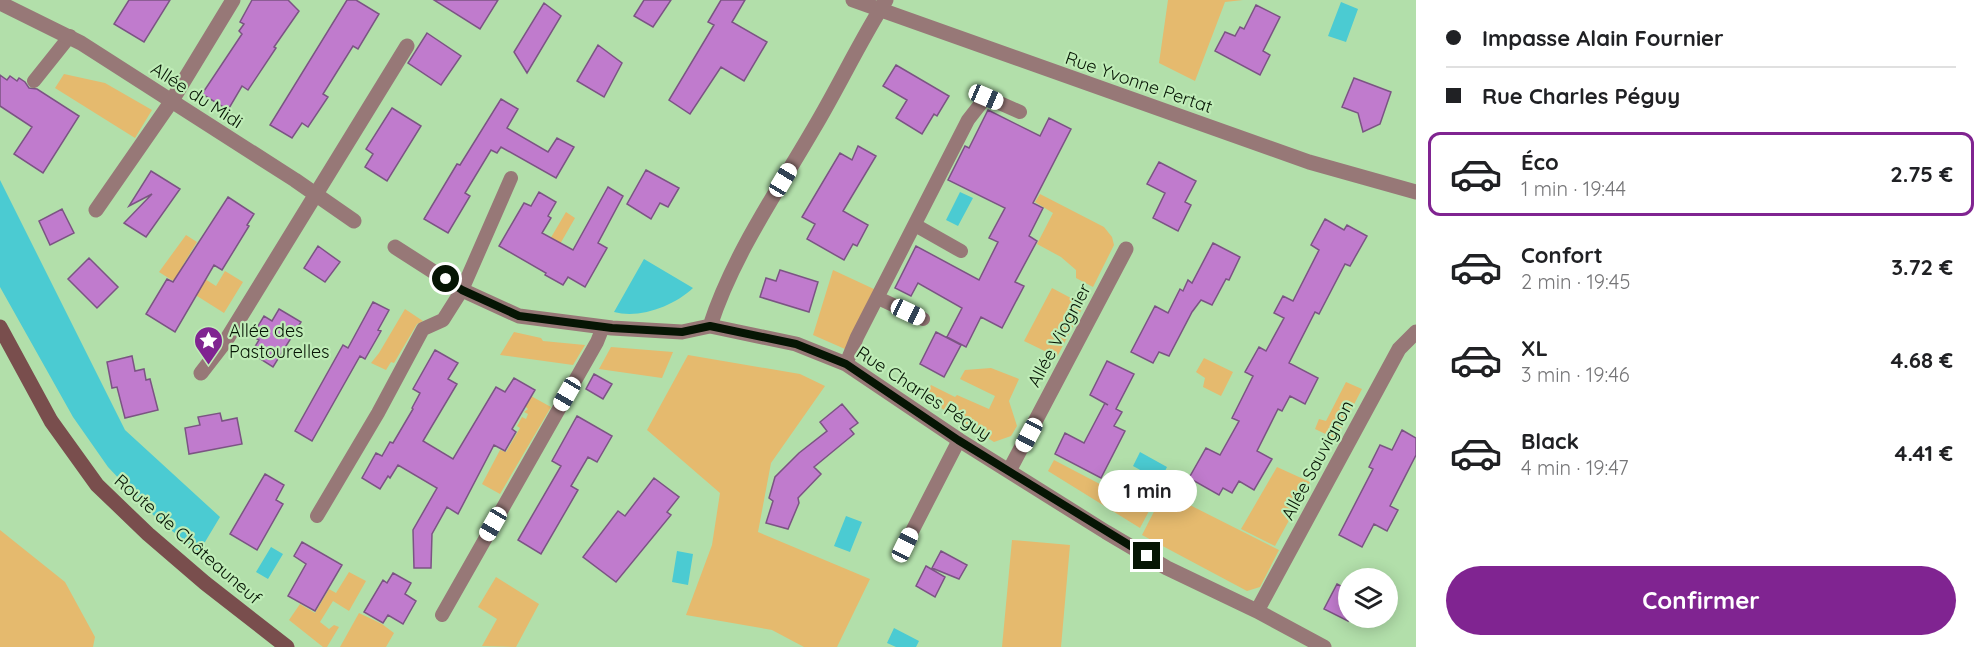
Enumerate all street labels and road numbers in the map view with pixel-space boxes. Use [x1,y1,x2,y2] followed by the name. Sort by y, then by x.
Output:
[1062,46,1216,118] street label: Rue Yvonne Pertat
[147,57,247,133] street label: Allée du Midi
[1022,279,1096,391] street label: Allée Viognier
[852,341,996,445] street label: Rue Charles Péguy
[1276,396,1358,524] street label: Allée Sauvignon
[110,469,267,610] street label: Route de Châteauneuf

